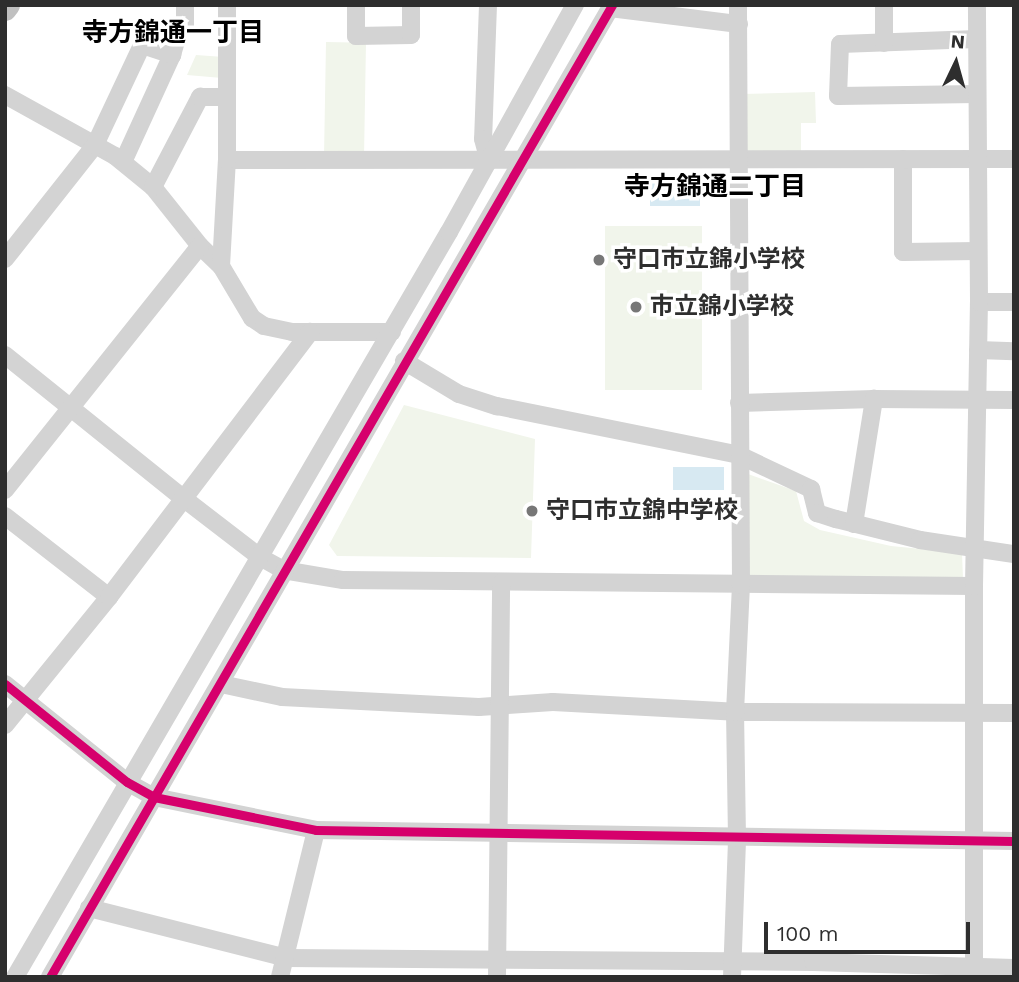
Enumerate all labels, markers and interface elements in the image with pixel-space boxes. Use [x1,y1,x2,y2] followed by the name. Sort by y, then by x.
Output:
[82,17,264,49] district label: 寺方錦通一丁目
[921,28,991,98] north arrow
[950,30,966,54] text: N
[624,171,806,203] district label: 寺方錦通二丁目
[613,246,805,274] place label: 守口市立錦小学校
[591,252,607,268] marker: 守口市立錦小学校
[650,293,794,321] place label: 市立錦小学校
[628,299,644,315] marker: 市立錦小学校
[546,497,738,525] place label: 守口市立錦中学校
[524,503,540,519] marker: 守口市立錦中学校
[767,908,974,952] scale bar
[777,921,839,946] text: 100 m

